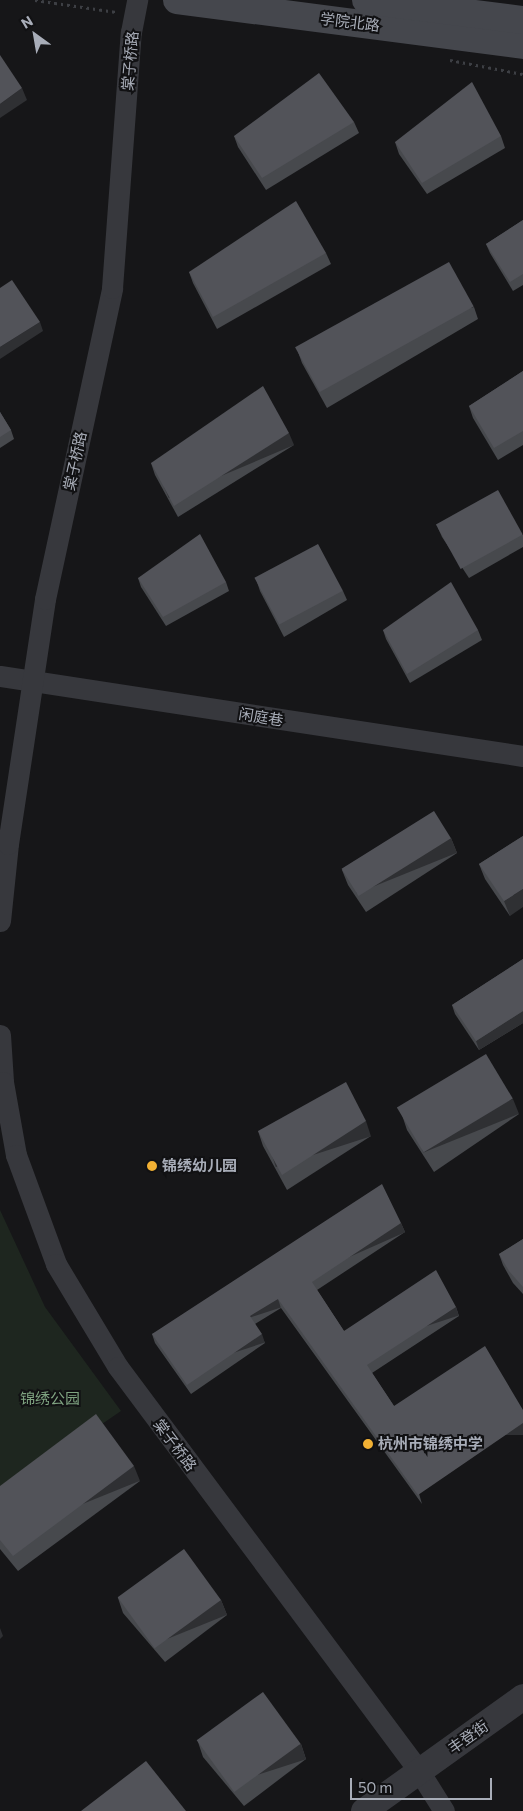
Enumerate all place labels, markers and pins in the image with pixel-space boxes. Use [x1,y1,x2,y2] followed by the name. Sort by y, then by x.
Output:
[162,1157,237,1175] place label: 锦绣幼儿园
[146,1160,158,1172] marker: 锦绣幼儿园
[378,1435,483,1453] place label: 杭州市锦绣中学
[362,1438,374,1450] marker: 杭州市锦绣中学

